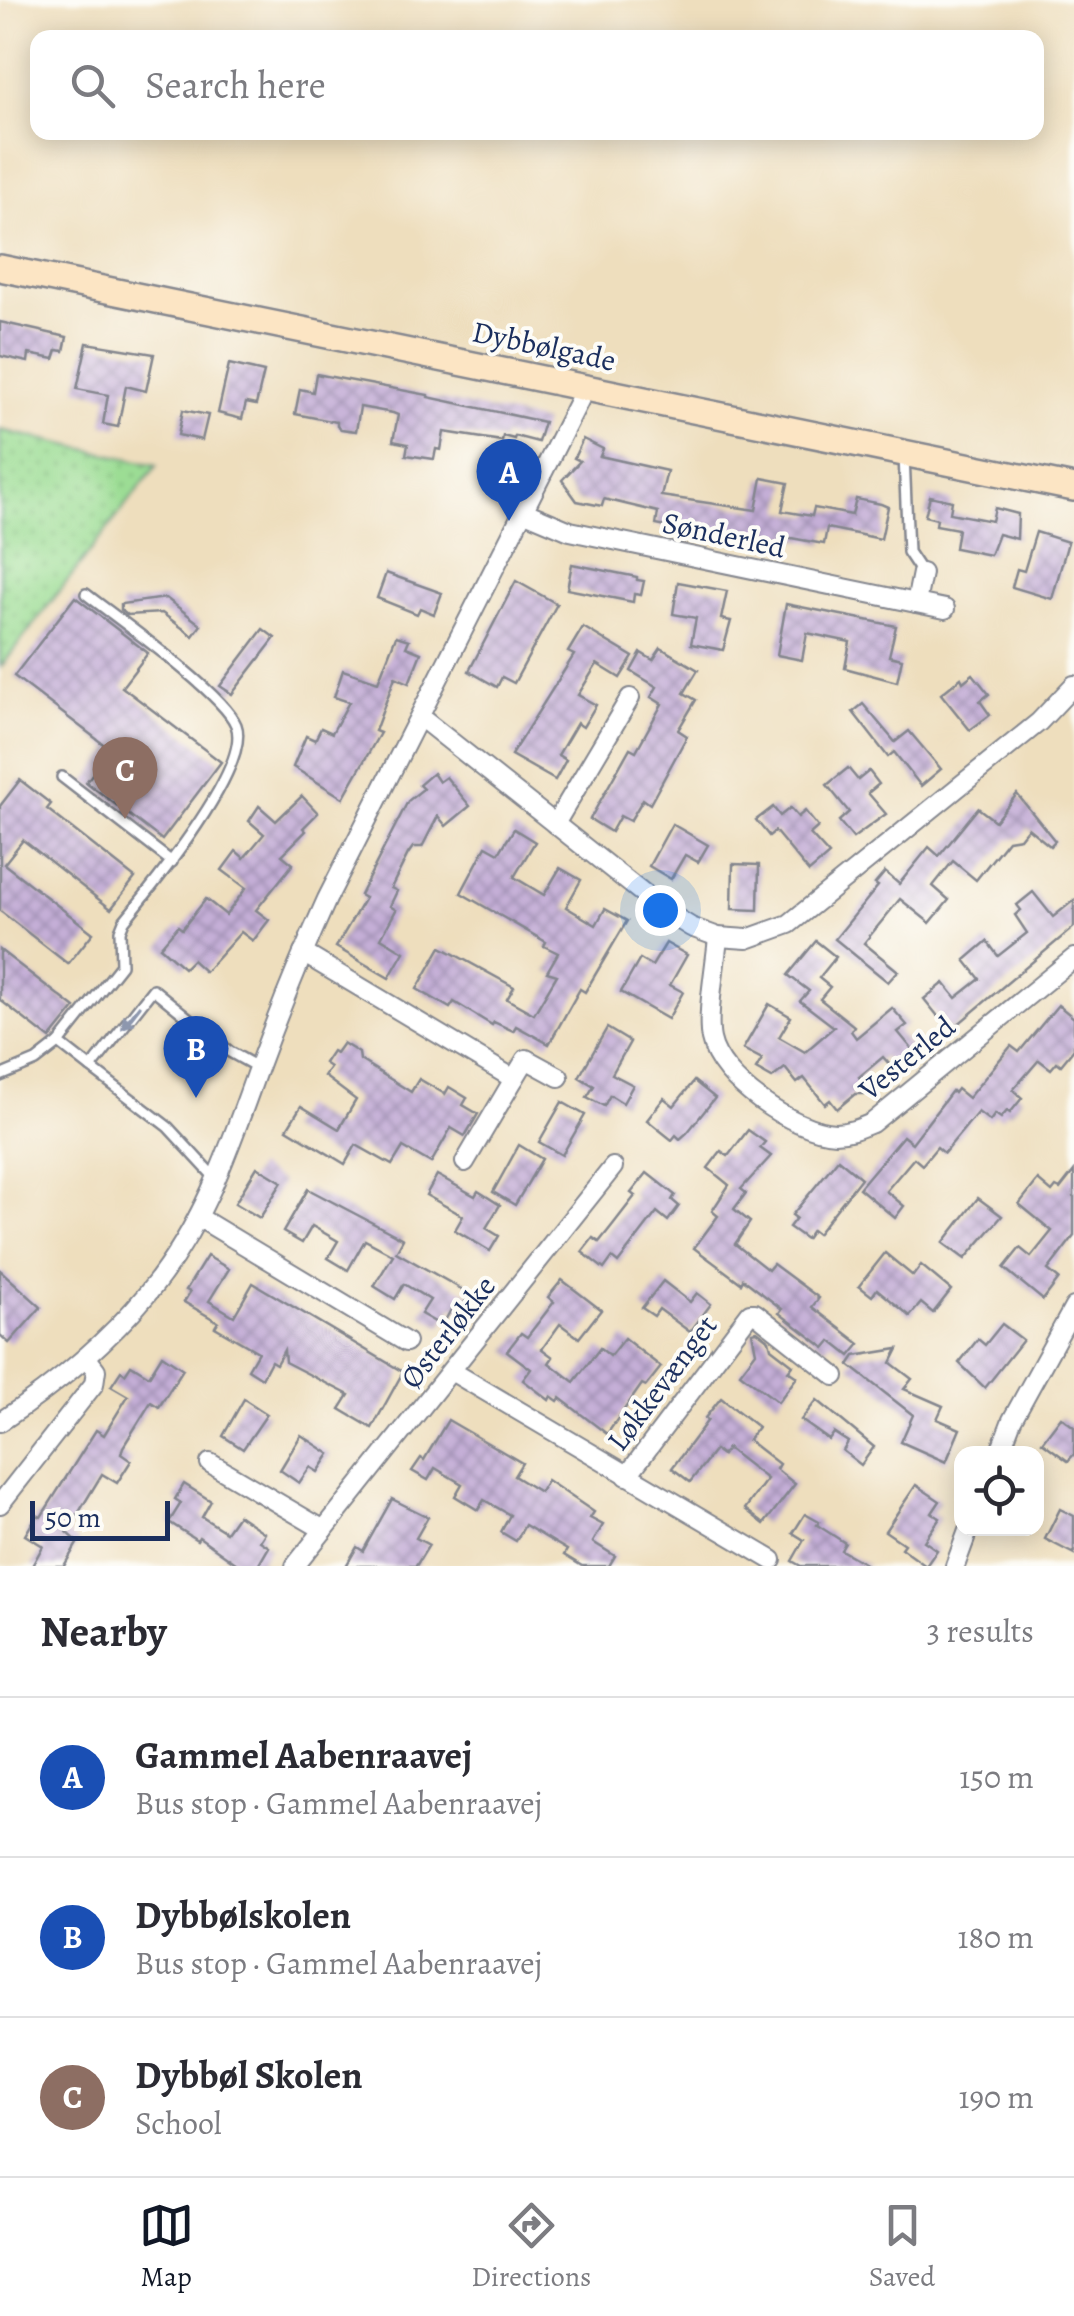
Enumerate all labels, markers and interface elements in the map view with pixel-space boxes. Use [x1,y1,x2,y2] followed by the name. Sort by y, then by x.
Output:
[30,30,1044,140] search box
[65,58,120,113] icon: search
[145,59,326,111] text: Search here
[469,311,619,381] street label: Dybbølgade
[476,438,542,521] pin: A
[659,502,790,568] street label: Sønderled
[92,736,158,819] pin: C
[635,885,686,936] your location
[121,1004,142,1029] one-way arrow
[850,1006,964,1110] street label: Vesterled
[164,1016,228,1098] pin: B
[391,1267,505,1397] street label: Østerløkke
[598,1307,726,1459] street label: Løkkevænget
[954,1446,1044,1536] map controls
[954,1446,1044,1536] button: locate
[30,1496,170,1540] scale bar
[45,1499,101,1537] text: 50 m
[40,1603,167,1660] text: Nearby
[927,1609,1034,1653] text: 3 results
[135,1729,472,1781] text: Gammel Aabenraavej
[62,1755,83,1799] text: A
[959,1755,1034,1799] text: 150 m
[135,1781,543,1825] text: Bus stop · Gammel Aabenraavej
[135,1889,351,1941] text: Dybbølskolen
[62,1915,83,1959] text: B
[958,1915,1034,1959] text: 180 m
[135,1941,543,1985] text: Bus stop · Gammel Aabenraavej
[135,2049,363,2101] text: Dybbøl Skolen
[63,2075,82,2119] text: C
[958,2075,1034,2119] text: 190 m
[135,2101,222,2145] text: School
[139,2198,194,2296] tab: Map
[471,2198,591,2296] tab: Directions
[869,2198,935,2296] tab: Saved

